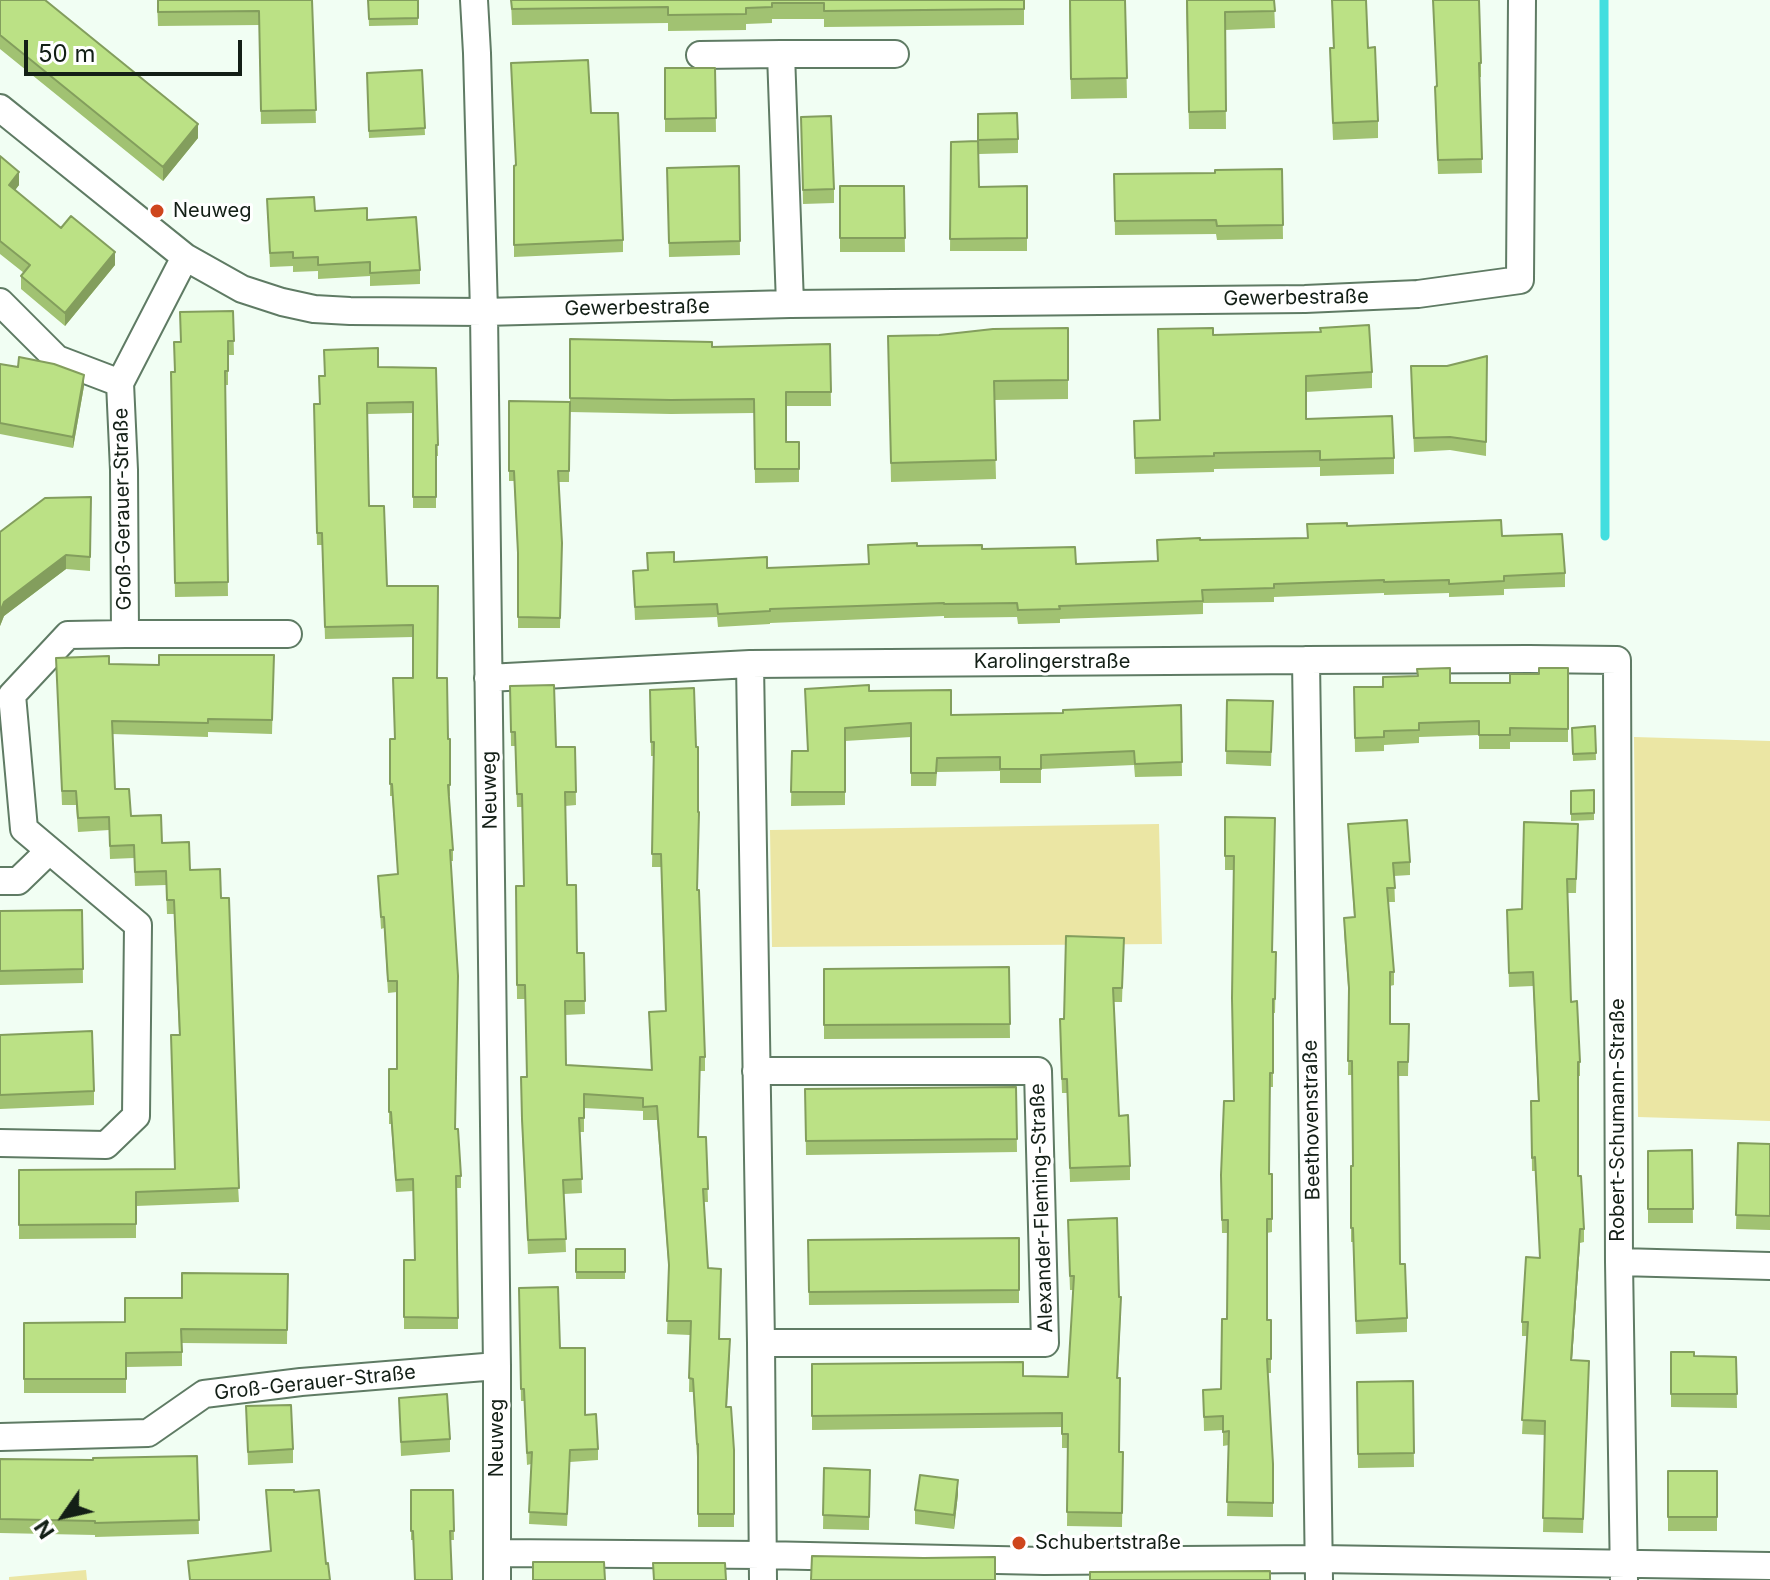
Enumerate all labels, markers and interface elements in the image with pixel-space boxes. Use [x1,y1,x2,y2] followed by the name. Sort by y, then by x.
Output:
[28,24,246,74] scale bar
[38,39,96,68] text: 50 m
[173,199,251,223] place label: Neuweg
[148,202,166,220] marker: Neuweg
[1223,285,1369,311] street label: Gewerbestraße
[564,295,710,321] street label: Gewerbestraße
[109,408,137,610] street label: Groß-Gerauer-Straße
[974,650,1130,674] street label: Karolingerstraße
[477,751,503,829] street label: Neuweg
[1606,998,1630,1242] street label: Robert-Schumann-Straße
[1299,1040,1325,1200] street label: Beethovenstraße
[1026,1083,1058,1333] street label: Alexander-Fleming-Straße
[213,1360,417,1406] street label: Groß-Gerauer-Straße
[485,1399,509,1477] street label: Neuweg
[24,1476,104,1556] north arrow
[29,1515,60,1544] text: N
[1035,1531,1181,1555] place label: Schubertstraße
[1010,1534,1028,1552] marker: Schubertstraße

